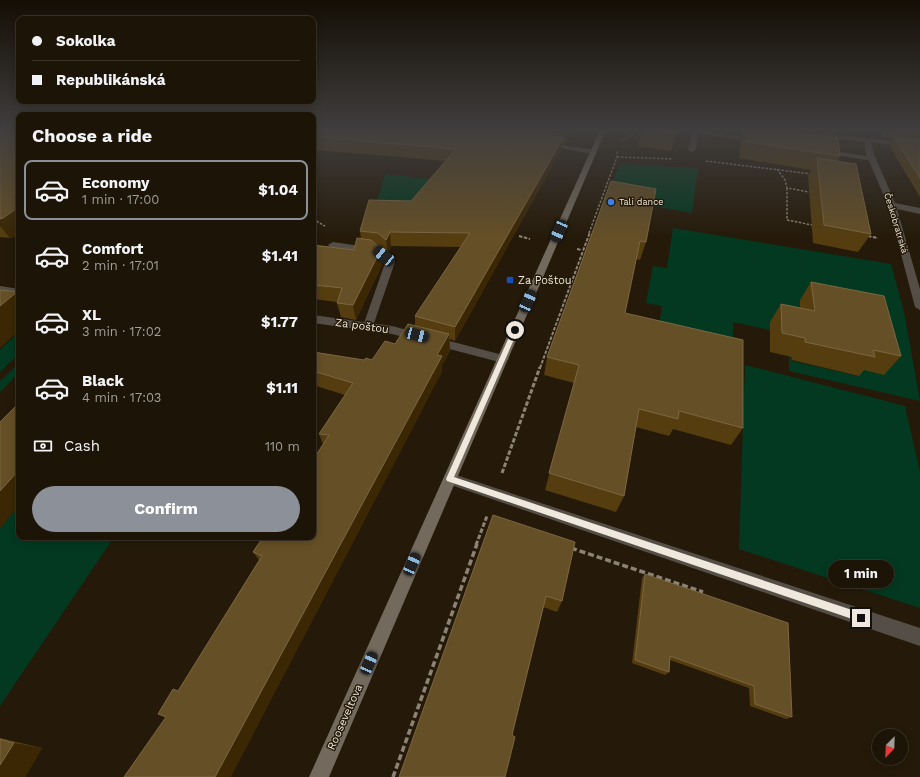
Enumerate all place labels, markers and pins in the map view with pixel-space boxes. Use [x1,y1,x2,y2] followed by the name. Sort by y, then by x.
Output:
[606,197,616,207] marker: Tali dance
[619,197,663,207] place label: Tali dance
[518,274,572,287] place label: Za Poštou
[505,275,515,285] marker: Za Poštou

